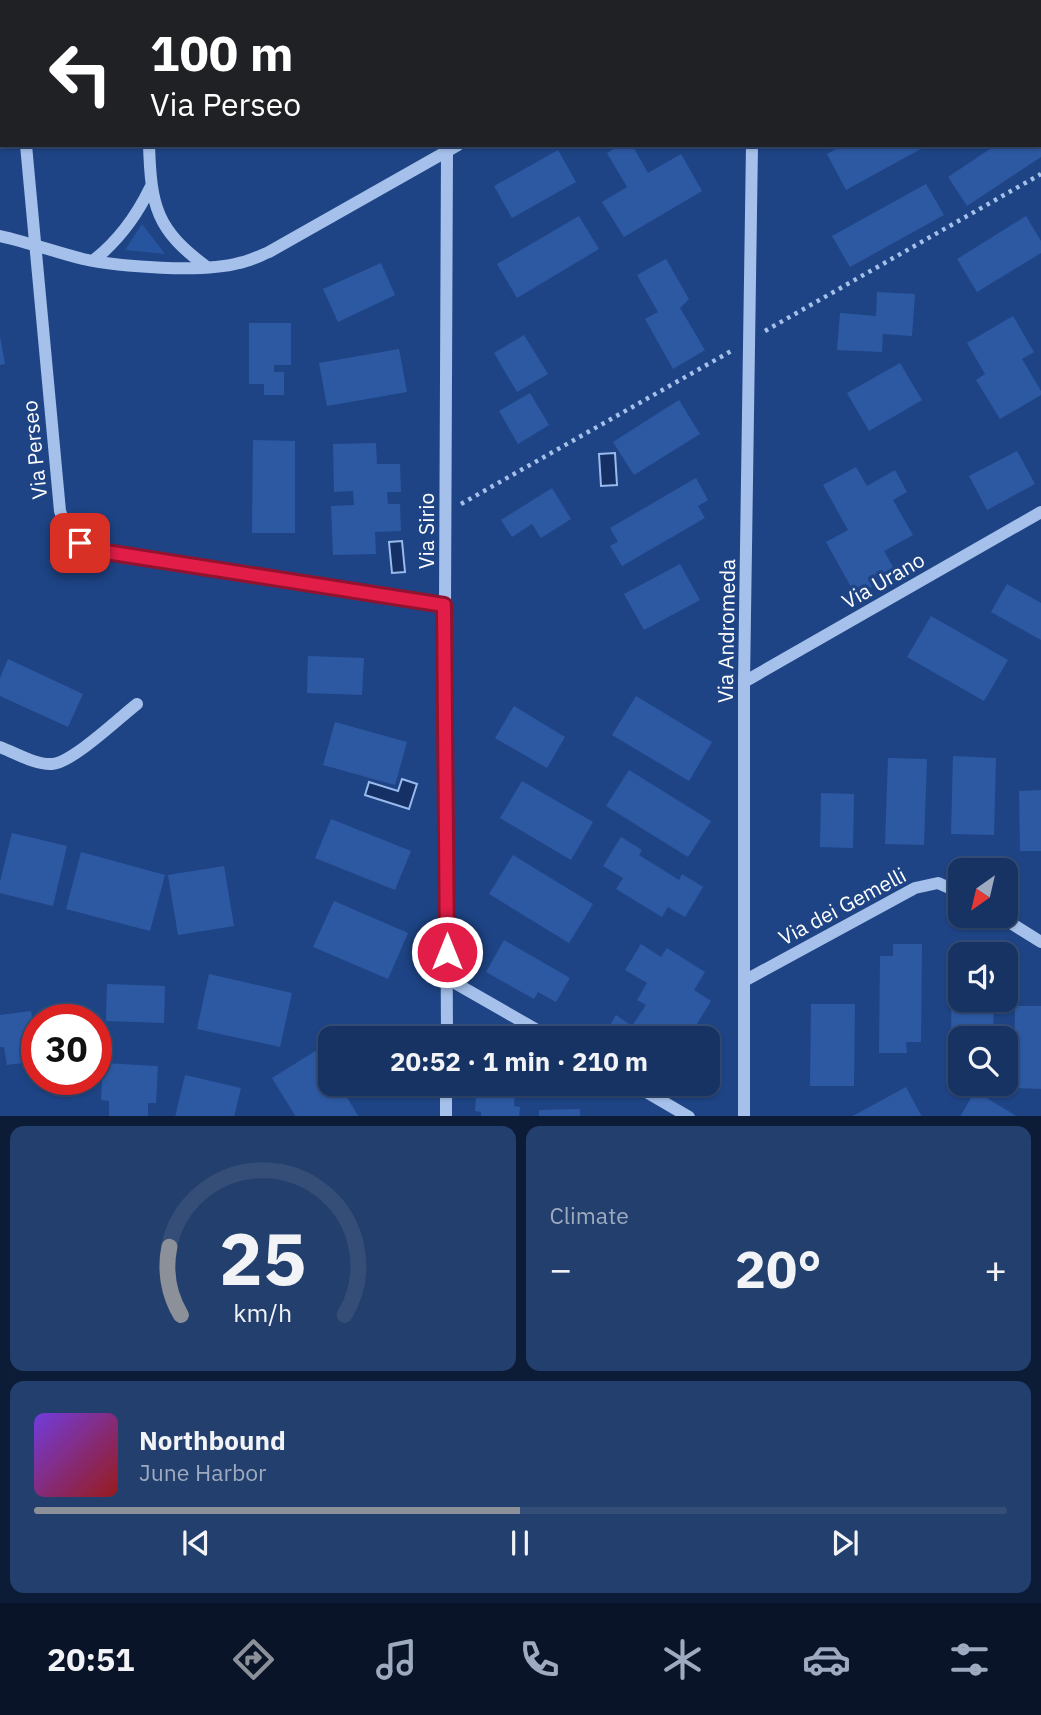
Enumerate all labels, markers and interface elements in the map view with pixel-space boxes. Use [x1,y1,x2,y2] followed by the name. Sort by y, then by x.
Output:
[150,21,294,84] text: 100 m
[35,28,126,119] icon: left
[150,83,301,125] text: Via Perseo
[15,399,53,501] street label: Via Perseo
[412,493,440,569] street label: Via Sirio
[50,513,110,573] pin
[61,524,99,562] icon: arrive
[837,545,929,615] street label: Via Urano
[711,559,741,703] street label: Via Andromeda
[948,858,1018,928] north arrow
[948,858,1018,1096] map controls
[773,861,911,951] street label: Via dei Gemelli
[410,915,484,989] position arrow
[948,942,1018,1012] button: sound
[21,1004,112,1095] speed limit sign: 30
[948,1026,1018,1096] button: search
[390,1044,648,1078] text: 20:52 · 1 min · 210 m
[550,1200,629,1230] text: Climate
[219,1210,306,1305] text: 25
[735,1235,822,1302] text: 20°
[550,1244,572,1293] text: −
[984,1244,1007,1293] text: +
[233,1295,292,1328] text: km/h
[139,1423,286,1457] text: Northbound
[139,1457,267,1487] text: June Harbor
[177,1524,215,1562] icon: previous
[501,1524,539,1562] icon: pause
[826,1524,864,1562] icon: next
[229,1635,278,1684] icon: directions
[372,1635,421,1684] icon: music
[515,1635,564,1684] icon: phone
[658,1635,707,1684] icon: climate
[802,1635,851,1684] icon: car
[945,1635,994,1684] icon: filters
[47,1638,134,1680] text: 20:51

